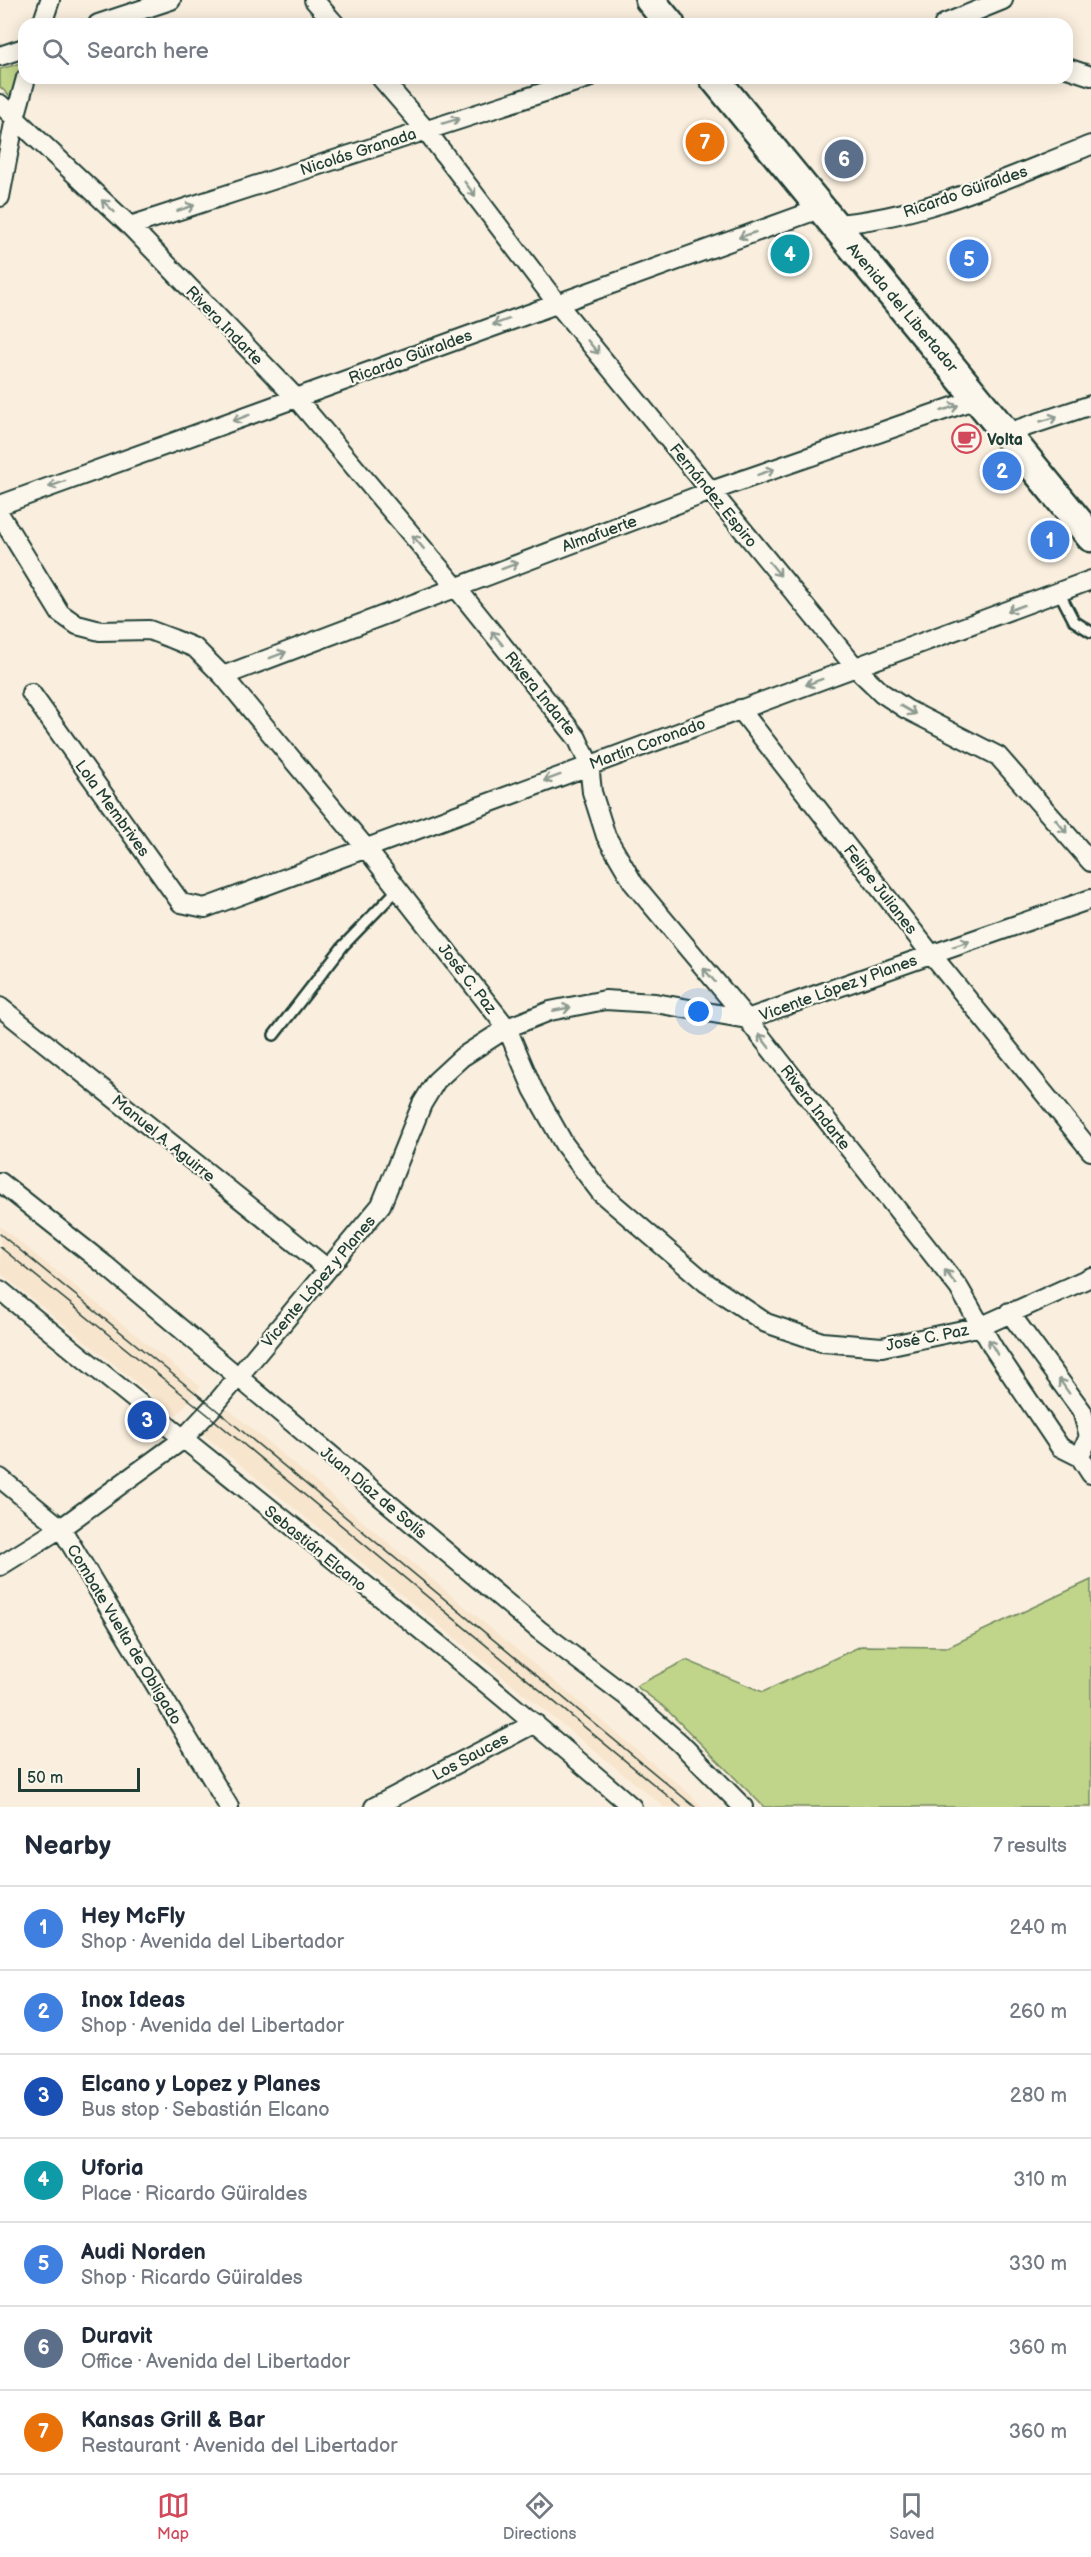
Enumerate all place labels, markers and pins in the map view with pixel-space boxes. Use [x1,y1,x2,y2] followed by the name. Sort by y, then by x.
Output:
[686,120,724,164] pin: 7
[824,136,864,182] pin: 6
[770,232,810,276] pin: 4
[950,236,988,282] pin: 5
[950,423,982,455] cafe icon: Volta
[987,431,1023,450] place label: Volta
[982,448,1022,494] pin: 2
[1030,518,1070,562] pin: 1
[128,1398,166,1442] pin: 3

